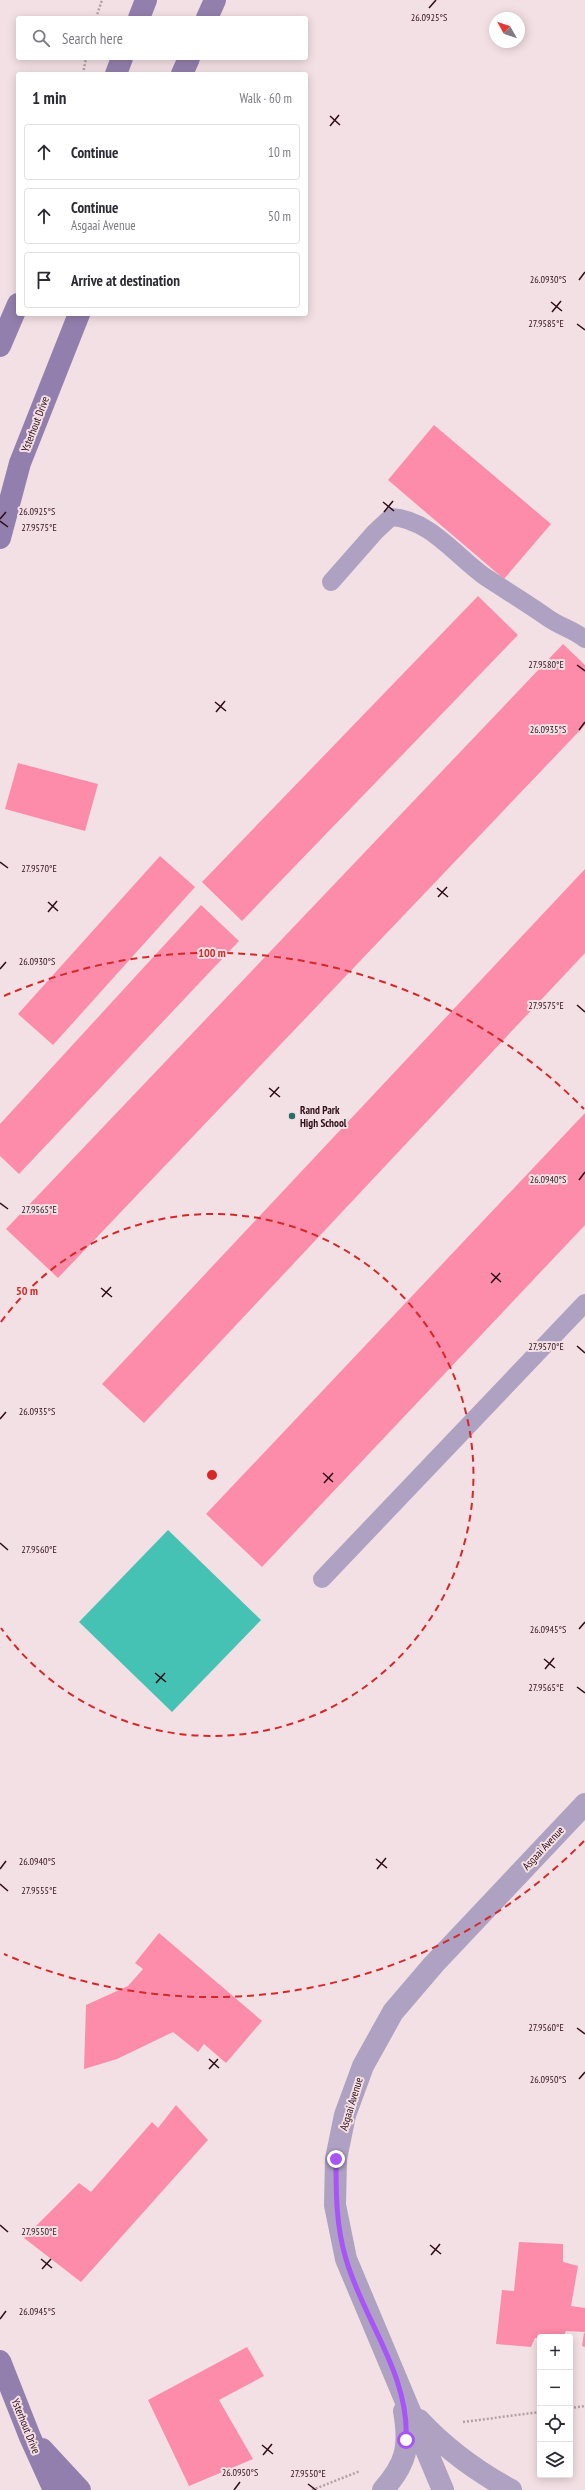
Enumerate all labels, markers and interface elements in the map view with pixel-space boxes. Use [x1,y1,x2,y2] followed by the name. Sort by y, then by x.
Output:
[411,11,447,24] text: 26.0925°S
[489,12,525,48] north arrow
[16,16,308,60] search box
[30,27,52,49] icon: search
[62,29,123,48] text: Search here
[32,87,66,109] text: 1 min
[240,90,292,107] text: Walk · 60 m
[33,141,55,163] icon: ahead
[71,143,118,162] text: Continue
[268,144,291,161] text: 10 m
[71,198,118,217] text: Continue
[33,205,55,227] icon: ahead
[268,208,291,225] text: 50 m
[71,217,136,234] text: Asgaai Avenue
[33,269,55,291] icon: arrive
[71,271,180,290] text: Arrive at destination
[530,273,566,286] text: 26.0930°S
[528,317,564,330] text: 27.9585°E
[18,394,52,454] street label: Ysterhout Drive
[19,505,55,518] text: 26.0925°S
[21,521,57,534] text: 27.9575°E
[528,658,564,671] text: 27.9580°E
[530,723,566,736] text: 26.0935°S
[21,862,57,875] text: 27.9570°E
[198,945,226,960] text: 100 m
[19,955,55,968] text: 26.0930°S
[528,999,564,1012] text: 27.9575°E
[300,1103,347,1130] place label: Rand Park High School
[287,1111,297,1121] marker: Rand Park High School
[530,1173,566,1186] text: 26.0940°S
[21,1203,57,1216] text: 27.9565°E
[16,1283,38,1298] text: 50 m
[528,1340,564,1353] text: 27.9570°E
[19,1405,55,1418] text: 26.0935°S
[205,1468,219,1482] centre of rings
[21,1543,57,1556] text: 27.9560°E
[530,1623,566,1636] text: 26.0945°S
[528,1681,564,1694] text: 27.9565°E
[519,1823,567,1873] street label: Asgaai Avenue
[19,1855,55,1868] text: 26.0940°S
[21,1884,57,1897] text: 27.9555°E
[528,2021,564,2034] text: 27.9560°E
[530,2073,566,2086] text: 26.0950°S
[336,2075,366,2132] street label: Asgaai Avenue
[327,2150,345,2168] route end
[21,2225,57,2238] text: 27.9550°E
[19,2305,55,2318] text: 26.0945°S
[537,2334,573,2478] map controls
[537,2334,573,2370] button: +
[537,2370,573,2406] button: −
[9,2396,44,2456] street label: Ysterhout Drive
[537,2406,573,2442] button: locate
[397,2431,415,2449] route start
[537,2442,573,2478] button: layers
[222,2466,258,2479] text: 26.0950°S
[290,2467,326,2480] text: 27.9550°E

